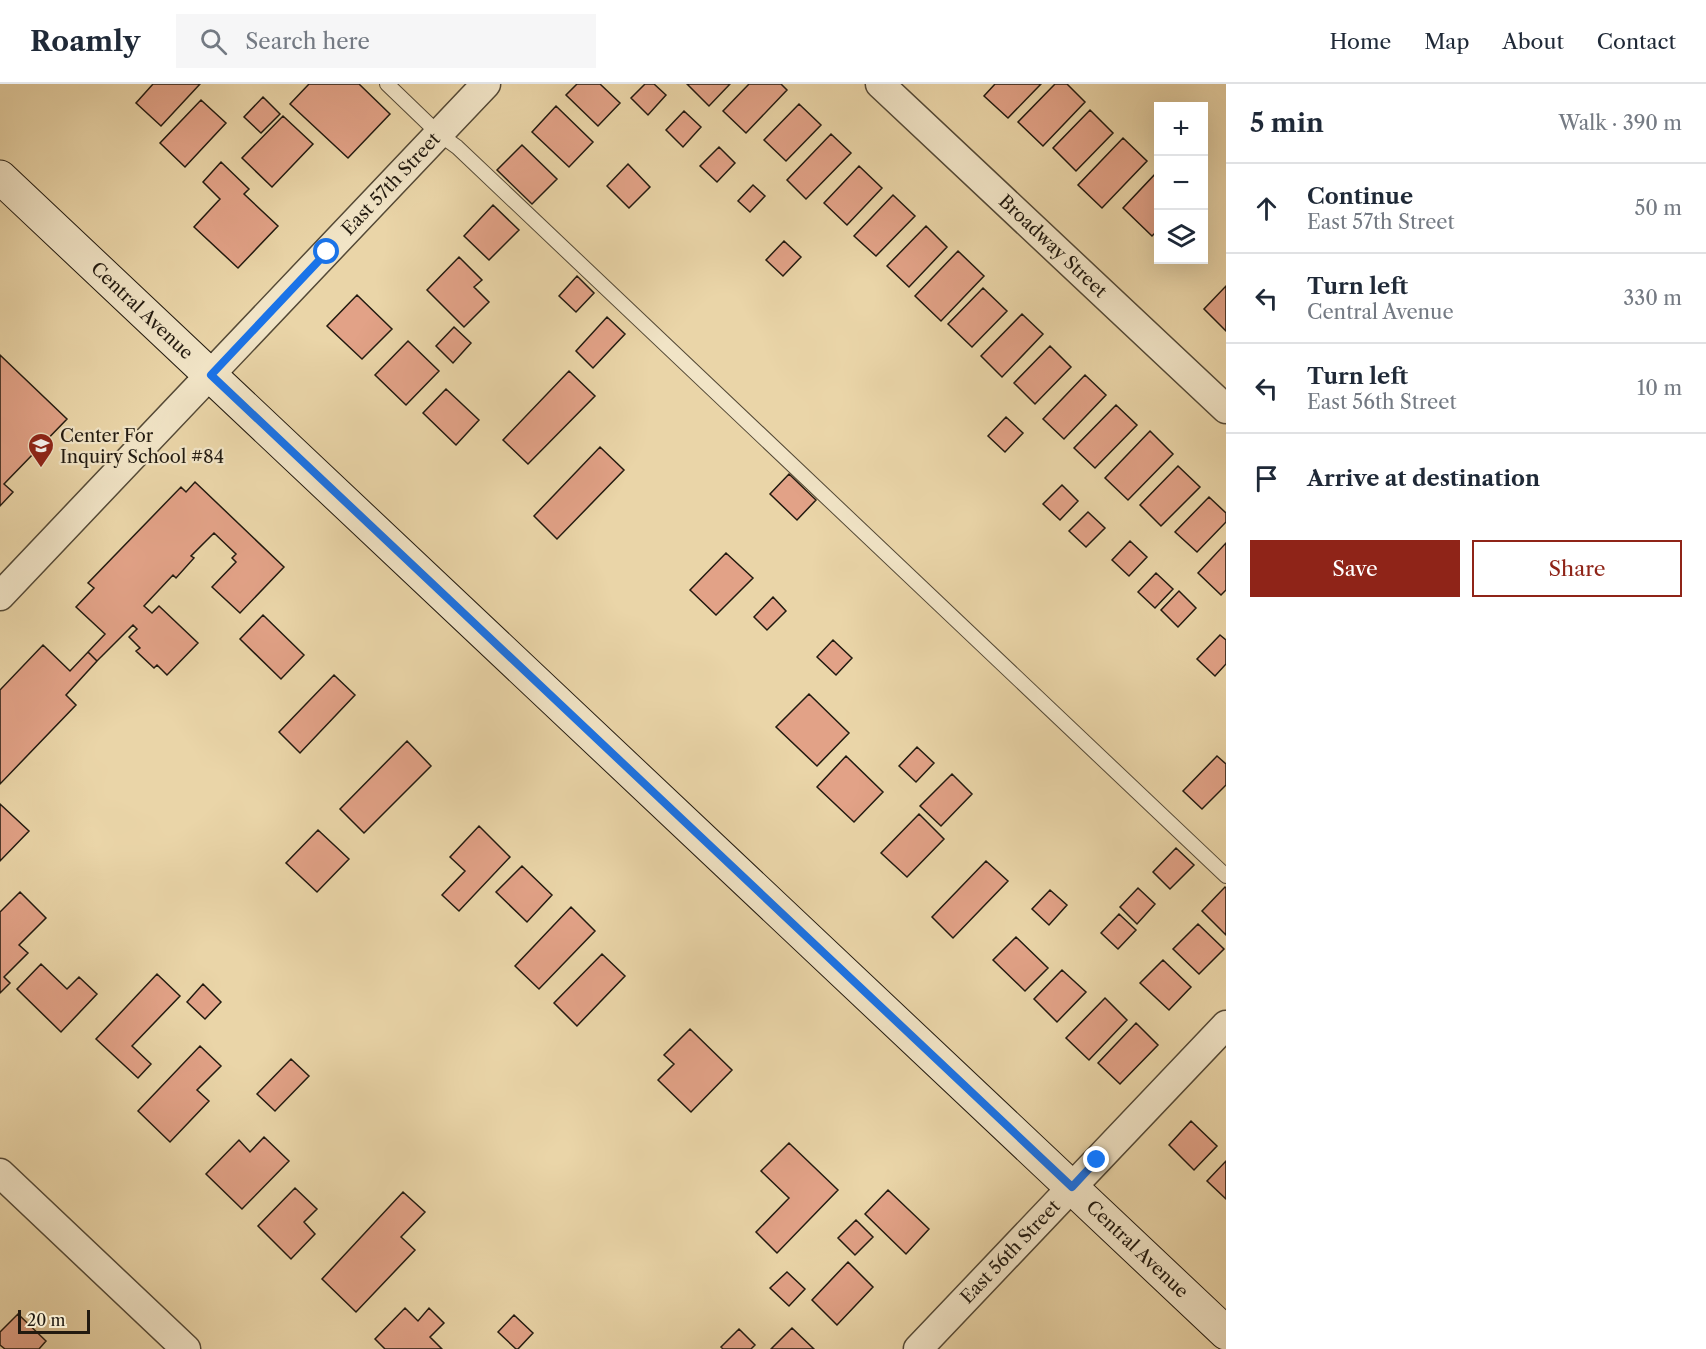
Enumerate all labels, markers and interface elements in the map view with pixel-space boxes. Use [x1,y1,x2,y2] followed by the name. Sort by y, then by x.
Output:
[176,14,596,68] search box
[30,24,140,58] text: Roamly
[197,25,230,58] icon: search
[245,28,370,55] text: Search here
[1330,29,1391,54] text: Home
[1424,29,1469,54] text: Map
[1502,29,1564,54] text: About
[1597,29,1676,54] text: Contact
[1154,102,1208,264] map controls
[1154,102,1208,156] button: +
[1250,107,1324,139] text: 5 min
[1559,111,1682,135] text: Walk · 390 m
[337,128,445,240] street label: East 57th Street
[1154,156,1208,210] button: −
[1307,183,1413,210] text: Continue
[994,190,1112,303] street label: Broadway Street
[1250,192,1283,225] icon: ahead
[1635,196,1682,220] text: 50 m
[1154,210,1208,264] button: layers
[1307,210,1455,234] text: East 57th Street
[313,238,339,264] route start
[86,257,197,364] street label: Central Avenue
[1307,273,1408,300] text: Turn left
[1250,282,1283,315] icon: left
[1623,286,1682,310] text: 330 m
[1307,300,1454,324] text: Central Avenue
[1307,363,1408,390] text: Turn left
[1250,372,1283,405] icon: left
[1637,376,1682,400] text: 10 m
[1307,390,1457,414] text: East 56th Street
[60,425,224,468] place label: Center For Inquiry School #84
[26,431,56,469] school or university icon: Center For Inquiry School #84
[1250,462,1283,495] icon: arrive
[1307,465,1540,492] text: Arrive at destination
[1250,540,1460,597] button: Save
[1472,540,1682,597] button: Share
[1083,1146,1109,1172] route end
[956,1195,1065,1308] street label: East 56th Street
[1082,1196,1193,1303] street label: Central Avenue
[18,1307,90,1334] scale bar
[27,1310,66,1330] text: 20 m

